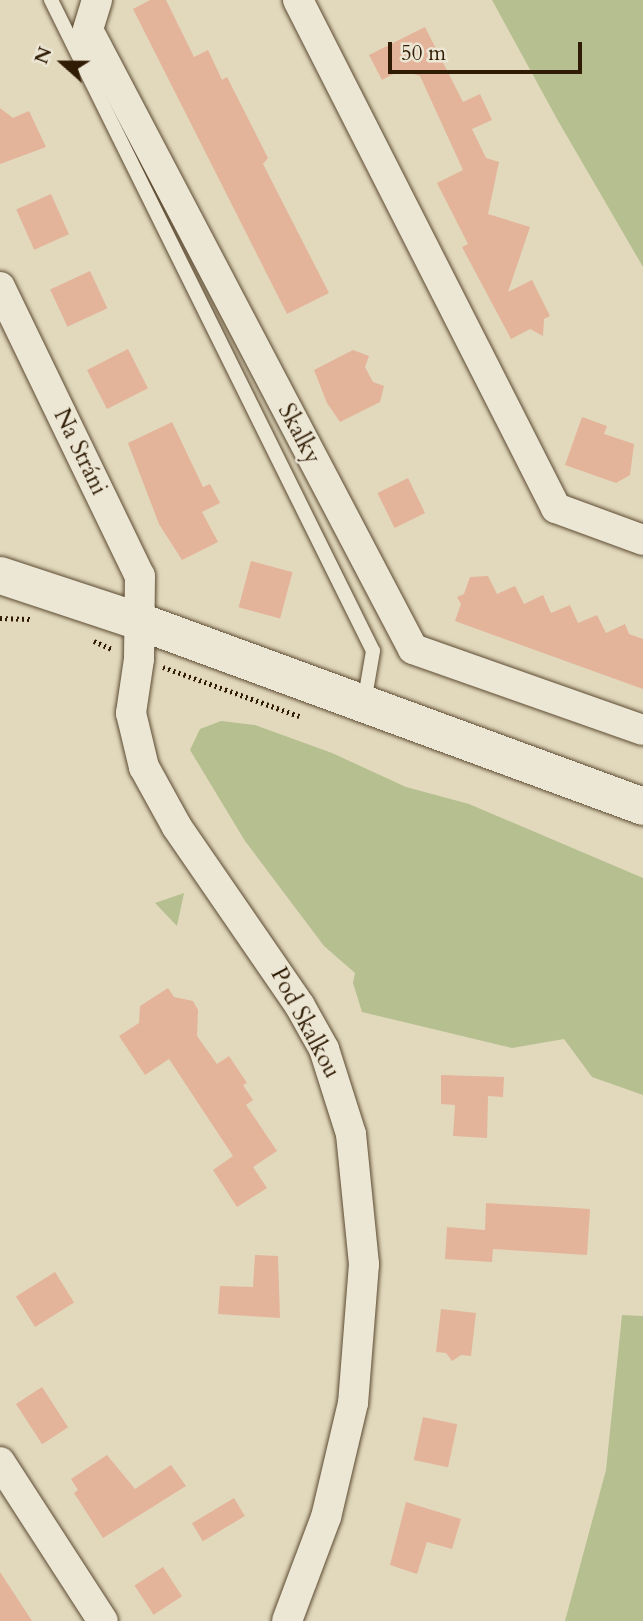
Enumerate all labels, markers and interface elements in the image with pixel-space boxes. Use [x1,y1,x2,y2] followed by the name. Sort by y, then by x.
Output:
[28,28,98,98] north arrow
[391,28,585,72] scale bar
[401,39,446,68] text: 50 m
[28,43,58,68] text: N
[272,399,326,469] street label: Skalky
[47,404,113,500] street label: Na Stráni
[264,963,346,1083] street label: Pod Skalkou

